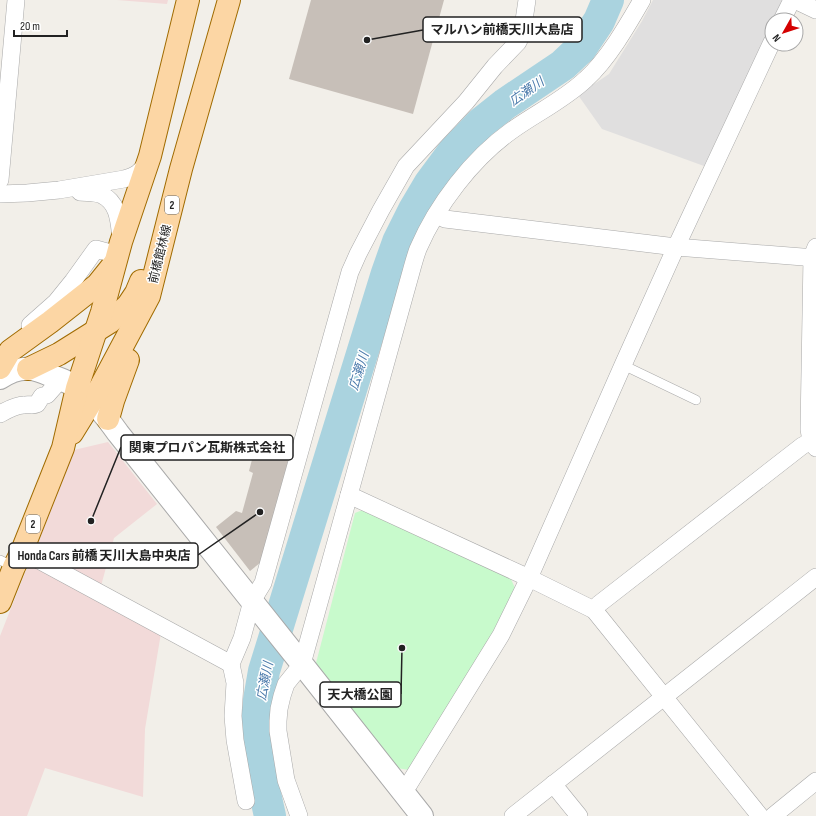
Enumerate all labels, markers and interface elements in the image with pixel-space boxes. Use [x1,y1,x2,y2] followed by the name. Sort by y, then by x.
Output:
[14,12,67,38] scale bar
[764,12,804,52] north arrow
[423,17,582,42] callout: マルハン前橋天川大島店
[20,19,40,34] text: 20 m
[430,22,574,38] text: マルハン前橋天川大島店
[770,32,784,44] text: N
[506,73,549,110] water label: 広瀬川
[165,196,179,214] road number: 2
[146,223,175,285] street label: 前橋館林線
[346,348,373,392] water label: 広瀬川
[121,435,293,460] callout: 関東プロパン瓦斯株式会社
[129,440,285,456] text: 関東プロパン瓦斯株式会社
[26,515,40,533] road number: 2
[9,543,198,568] callout: Honda Cars 前橋 天川大島中央店
[17,548,191,564] text: Honda Cars 前橋 天川大島中央店
[253,659,277,702] water label: 広瀬川
[320,682,401,707] callout: 天大橋公園
[327,687,393,703] text: 天大橋公園

